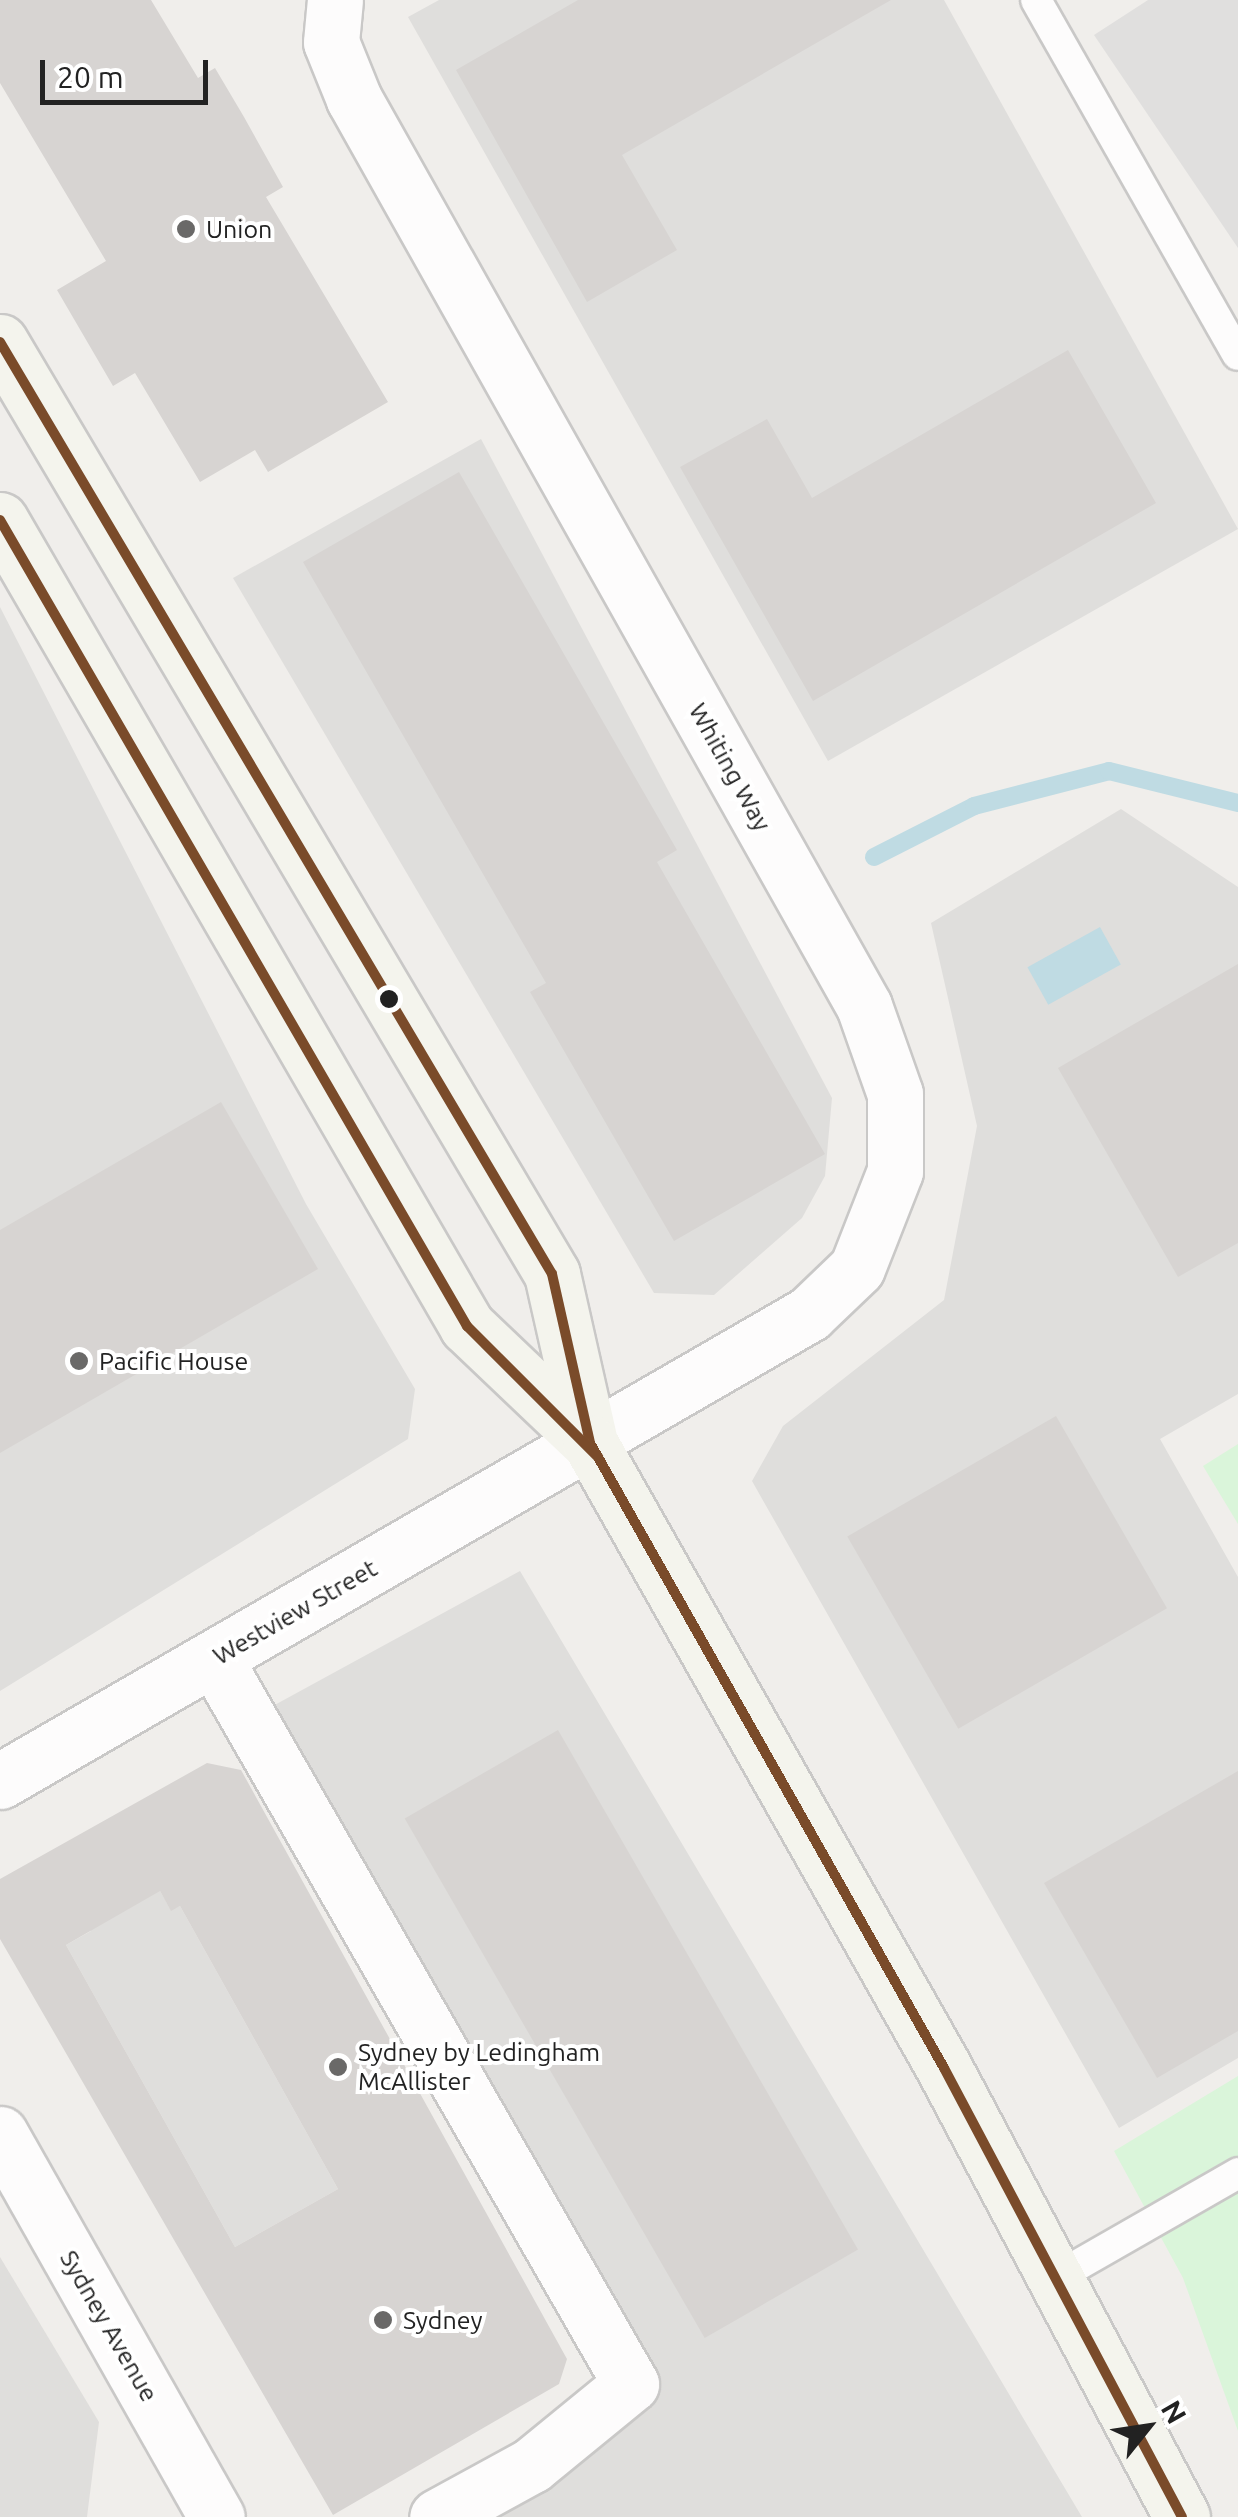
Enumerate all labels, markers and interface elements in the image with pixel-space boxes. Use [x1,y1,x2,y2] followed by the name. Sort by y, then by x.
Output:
[45,40,212,102] scale bar
[57,60,124,94] text: 20 m
[206,214,272,244] place label: Union
[175,218,197,240] marker: Union
[683,698,777,836] street label: Whiting Way
[379,989,399,1009] unlabelled marker
[99,1346,248,1376] place label: Pacific House
[68,1350,90,1372] marker: Pacific House
[208,1553,382,1671] street label: Westview Street
[358,2038,600,2097] place label: Sydney by Ledingham McAllister
[327,2056,349,2078] marker: Sydney by Ledingham McAllister
[54,2245,164,2407] street label: Sydney Avenue
[403,2305,483,2335] place label: Sydney
[372,2309,394,2331] marker: Sydney
[1098,2377,1198,2477] north arrow
[1156,2395,1193,2429] text: N

